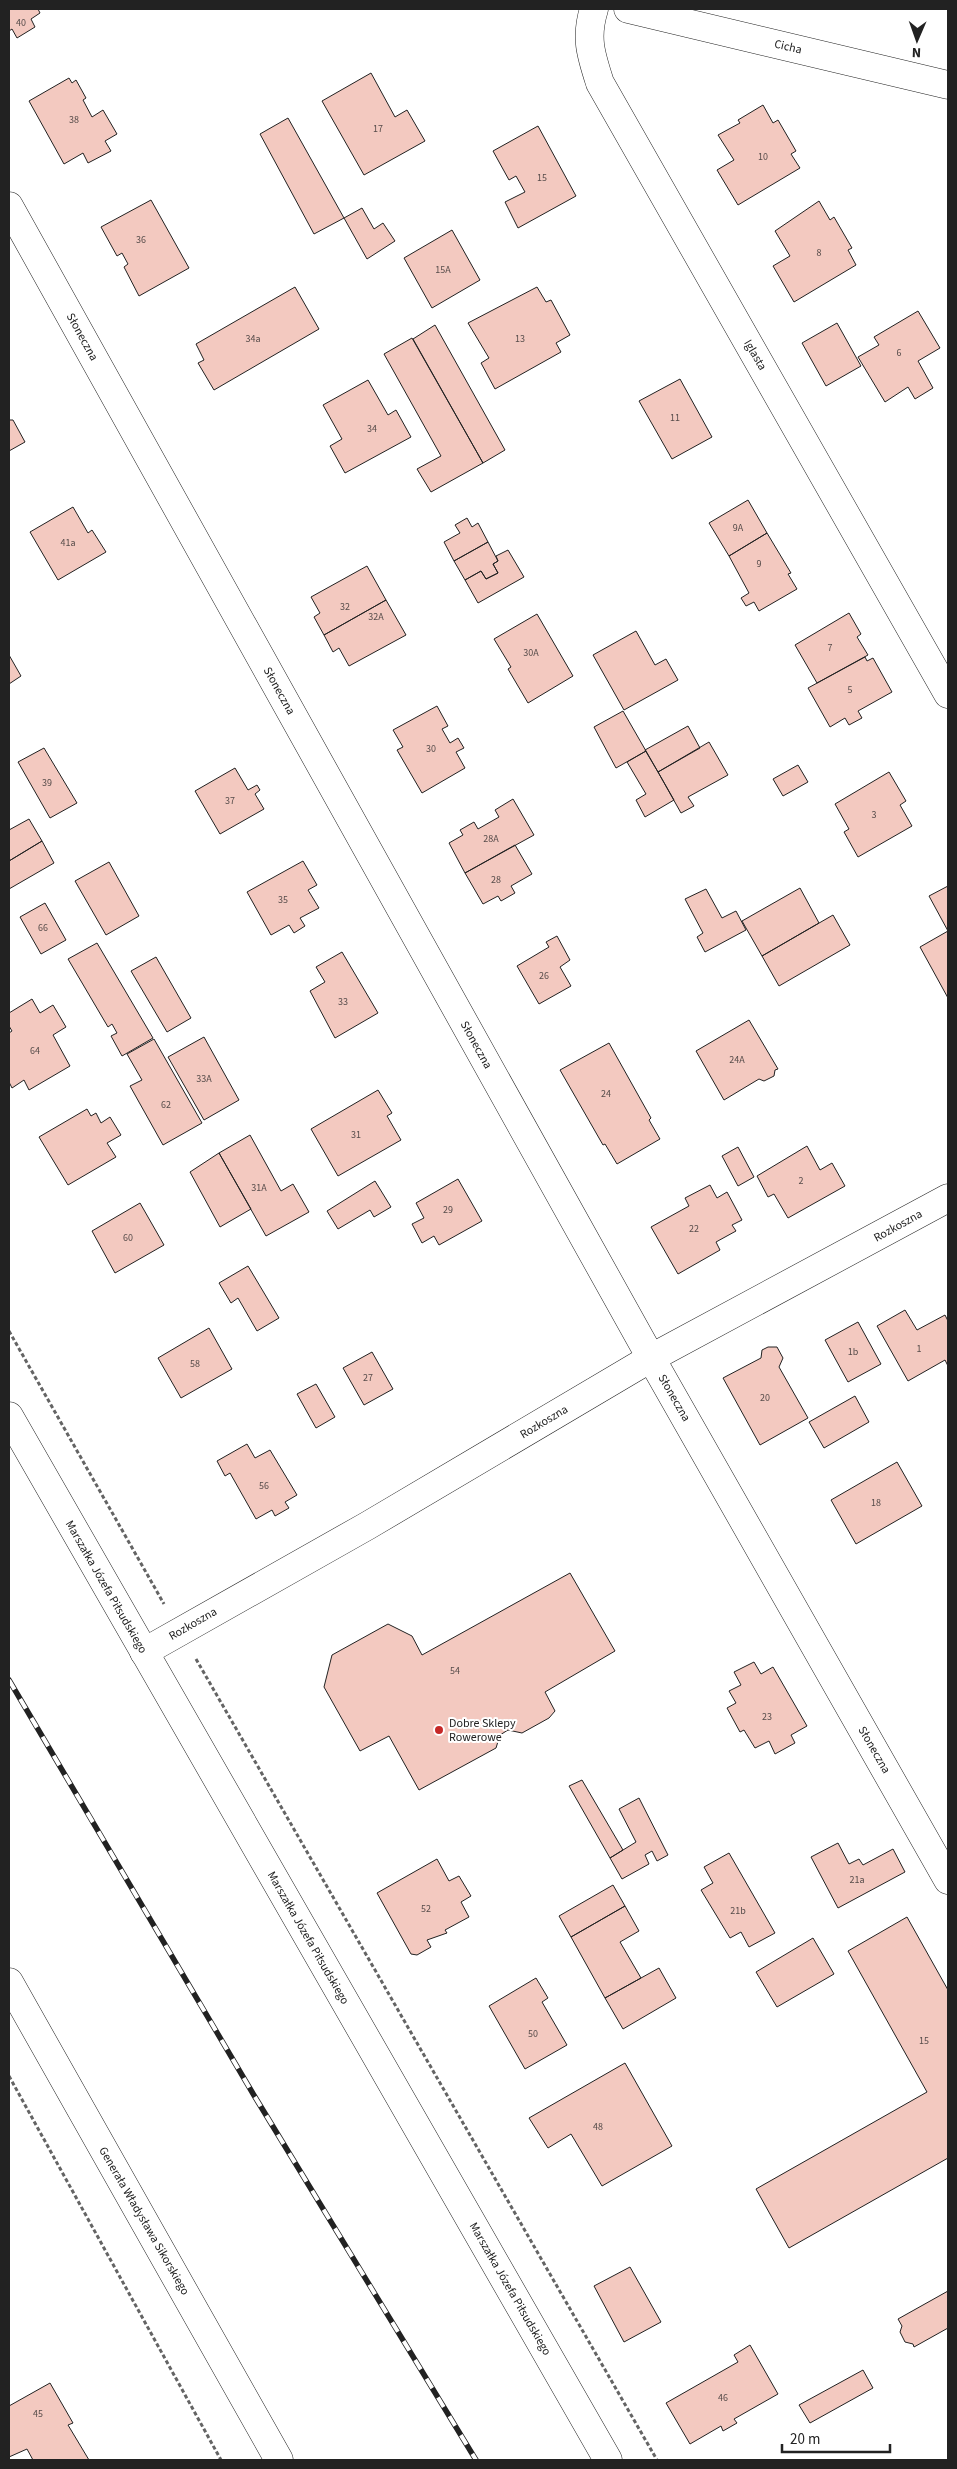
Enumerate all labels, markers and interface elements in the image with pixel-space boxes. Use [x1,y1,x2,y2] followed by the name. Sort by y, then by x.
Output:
[892,15,942,65] north arrow
[16,16,26,30] house number: 40
[773,36,803,58] street label: Cicha
[912,42,922,62] text: N
[69,113,79,127] house number: 38
[373,122,383,136] house number: 17
[758,150,768,164] house number: 10
[537,171,547,185] house number: 15
[136,233,146,247] house number: 36
[817,246,822,260] house number: 8
[435,263,451,277] house number: 15A
[62,310,102,364] street label: Słoneczna
[246,332,260,346] house number: 34a
[515,332,525,346] house number: 13
[739,336,771,374] street label: Iglasta
[897,346,902,360] house number: 6
[670,411,680,425] house number: 11
[367,422,377,436] house number: 34
[733,521,744,535] house number: 9A
[61,536,75,550] house number: 41a
[757,557,762,571] house number: 9
[340,600,350,614] house number: 32
[368,610,384,624] house number: 32A
[828,641,833,655] house number: 7
[523,646,539,660] house number: 30A
[259,664,299,718] street label: Słoneczna
[848,683,853,697] house number: 5
[426,742,436,756] house number: 30
[42,776,52,790] house number: 39
[225,794,235,808] house number: 37
[872,808,877,822] house number: 3
[483,832,499,846] house number: 28A
[491,873,501,887] house number: 28
[278,893,288,907] house number: 35
[38,921,48,935] house number: 66
[539,969,549,983] house number: 26
[338,995,348,1009] house number: 33
[456,1018,496,1072] street label: Słoneczna
[30,1044,40,1058] house number: 64
[729,1053,745,1067] house number: 24A
[196,1072,212,1086] house number: 33A
[601,1087,611,1101] house number: 24
[161,1098,171,1112] house number: 62
[351,1128,361,1142] house number: 31
[799,1174,804,1188] house number: 2
[251,1181,267,1195] house number: 31A
[443,1203,453,1217] house number: 29
[871,1206,925,1246] street label: Rozkoszna
[689,1222,699,1236] house number: 22
[123,1231,133,1245] house number: 60
[917,1342,922,1356] house number: 1
[848,1345,859,1359] house number: 1b
[190,1357,200,1371] house number: 58
[363,1371,373,1385] house number: 27
[654,1371,694,1425] street label: Słoneczna
[760,1391,770,1405] house number: 20
[517,1401,571,1443] street label: Rozkoszna
[259,1479,269,1493] house number: 56
[871,1496,881,1510] house number: 18
[61,1517,151,1657] street label: Marszałka Józefa Piłsudskiego
[166,1603,220,1645] street label: Rozkoszna
[450,1664,460,1678] house number: 54
[762,1710,772,1724] house number: 23
[449,1715,516,1746] place label: Dobre Sklepy Rowerowe
[854,1723,894,1777] street label: Słoneczna
[433,1724,445,1736] marker: Dobre Sklepy Rowerowe
[263,1868,353,2008] street label: Marszałka Józefa Piłsudskiego
[850,1873,864,1887] house number: 21a
[421,1902,431,1916] house number: 52
[730,1904,746,1918] house number: 21b
[528,2027,538,2041] house number: 50
[919,2034,929,2048] house number: 15
[593,2120,603,2134] house number: 48
[94,2144,194,2298] street label: Generała Władysława Sikorskiego
[465,2219,555,2359] street label: Marszałka Józefa Piłsudskiego
[718,2391,728,2405] house number: 46
[33,2407,43,2421] house number: 45
[782,2422,890,2454] scale bar
[790,2429,820,2450] text: 20 m

